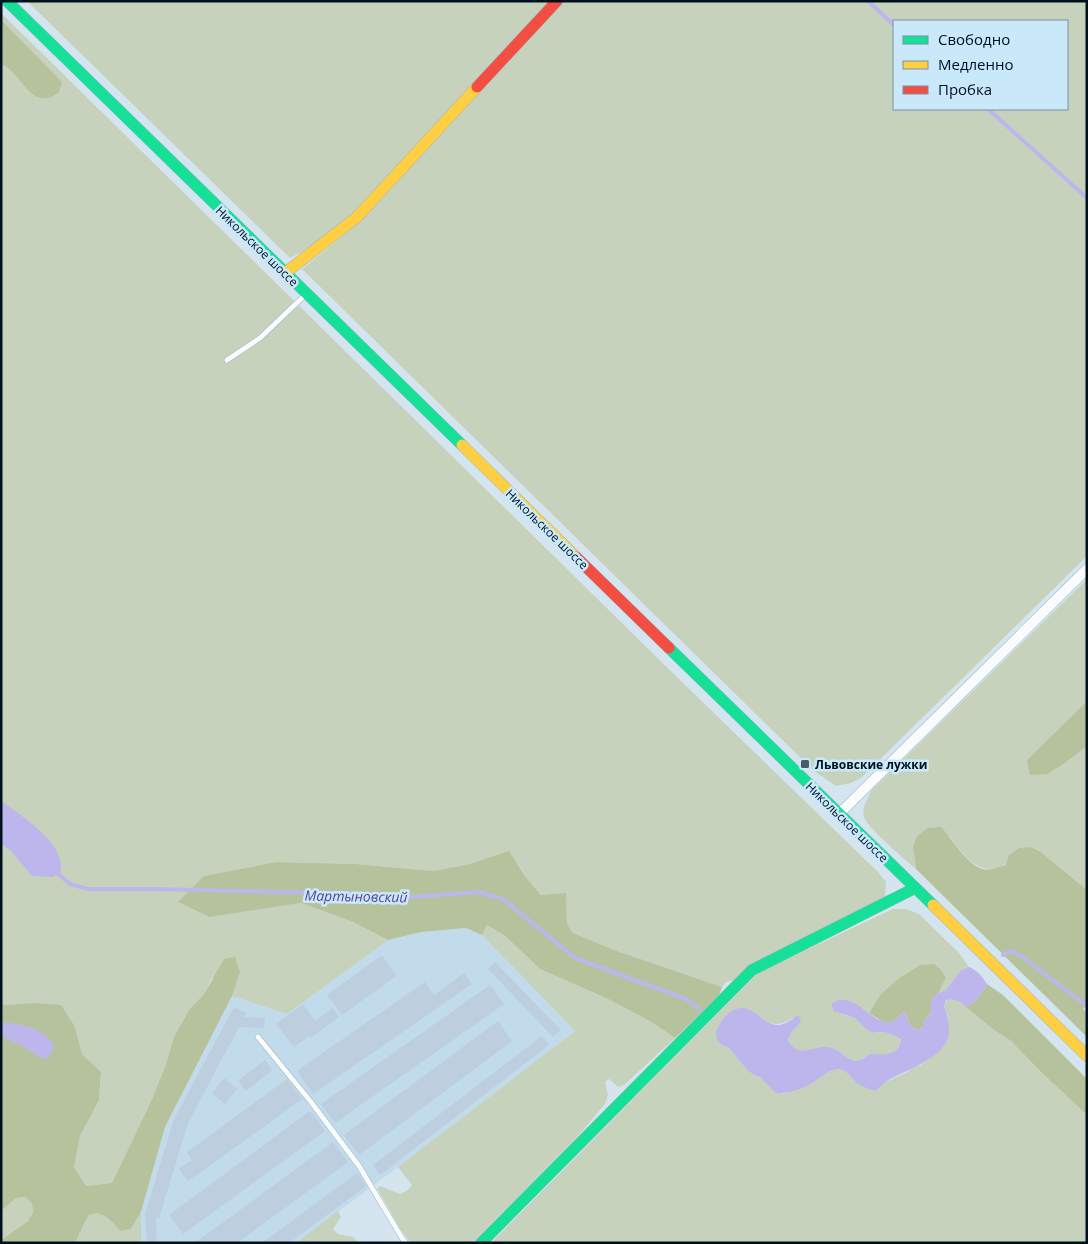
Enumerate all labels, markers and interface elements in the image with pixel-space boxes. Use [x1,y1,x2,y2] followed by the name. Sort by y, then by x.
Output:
[893,20,1068,110] legend
[938,29,1010,49] text: Свободно
[938,54,1014,74] text: Медленно
[938,79,992,99] text: Пробка
[212,202,302,290] street label: Никольское шоссе
[502,485,592,573] street label: Никольское шоссе
[815,756,927,773] place label: Львовские лужки
[799,758,811,770] marker: Львовские лужки
[802,778,892,866] street label: Никольское шоссе
[304,886,408,906] water label: Мартыновский

